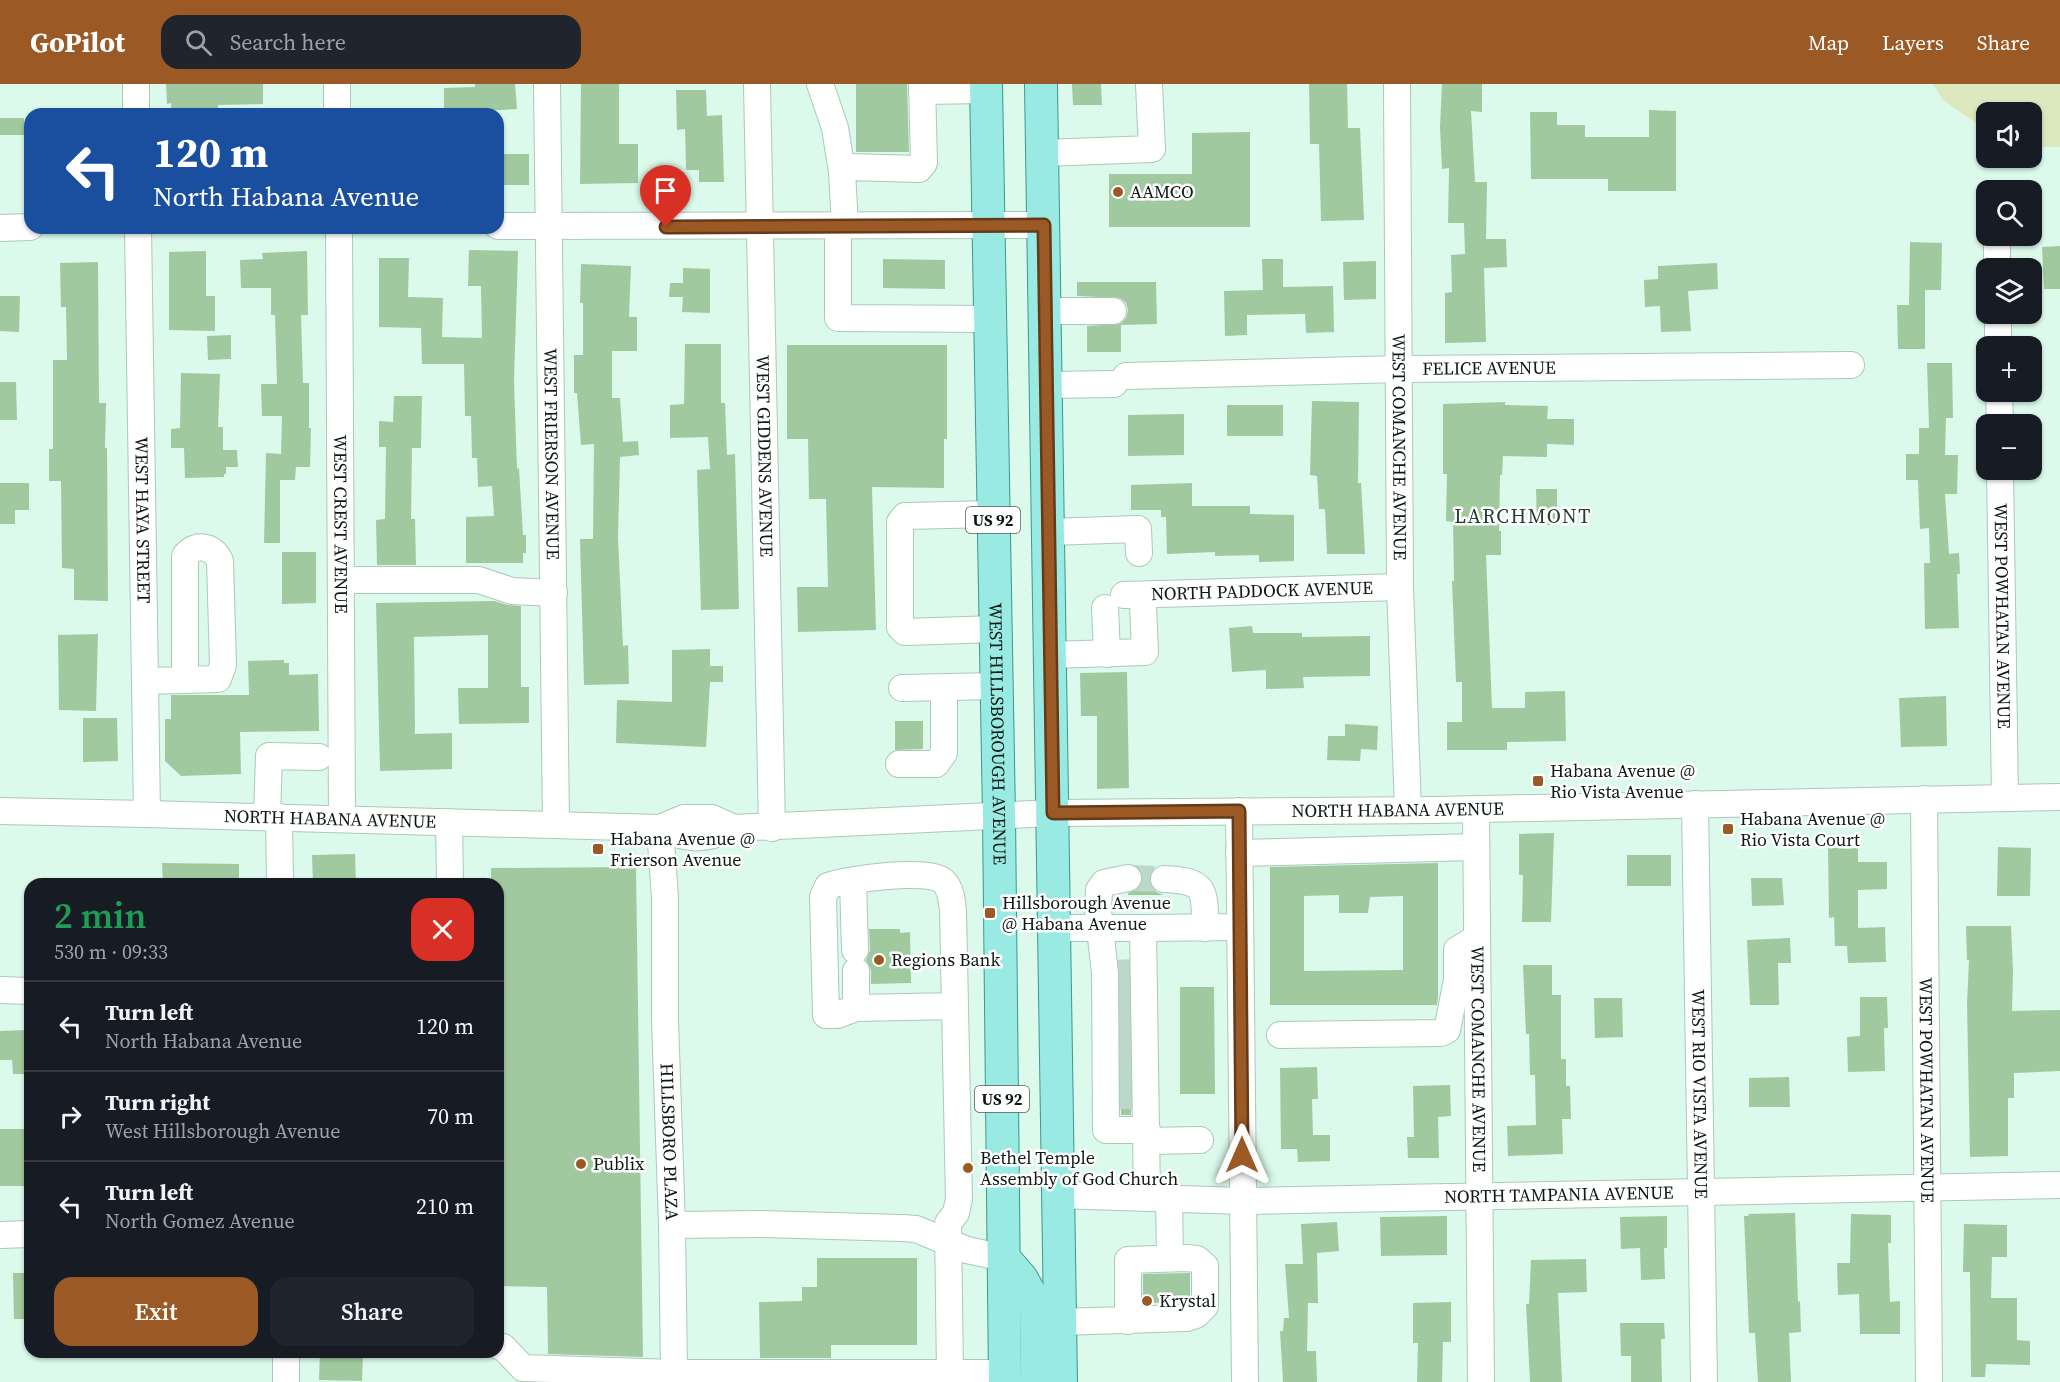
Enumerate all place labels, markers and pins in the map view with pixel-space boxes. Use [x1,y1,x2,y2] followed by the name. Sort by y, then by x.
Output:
[640,165,691,227] pin
[1130,179,1194,204] place label: AAMCO
[1111,185,1125,199] marker: AAMCO
[1550,758,1695,804] place label: Habana Avenue @ Rio Vista Avenue
[1531,774,1545,788] marker: Habana Avenue @ Rio Vista Avenue
[1740,806,1885,852] place label: Habana Avenue @ Rio Vista Court
[1721,822,1735,836] marker: Habana Avenue @ Rio Vista Court
[610,826,755,872] place label: Habana Avenue @ Frierson Avenue
[591,842,605,856] marker: Habana Avenue @ Frierson Avenue
[1002,890,1171,936] place label: Hillsborough Avenue @ Habana Avenue
[983,906,997,920] marker: Hillsborough Avenue @ Habana Avenue
[891,947,1001,972] place label: Regions Bank
[872,953,886,967] marker: Regions Bank
[980,1145,1178,1191] place label: Bethel Temple Assembly of God Church
[593,1151,645,1176] place label: Publix
[574,1157,588,1171] marker: Publix
[961,1161,975,1175] marker: Bethel Temple Assembly of God Church
[1159,1288,1216,1313] place label: Krystal
[1140,1294,1154,1308] marker: Krystal

